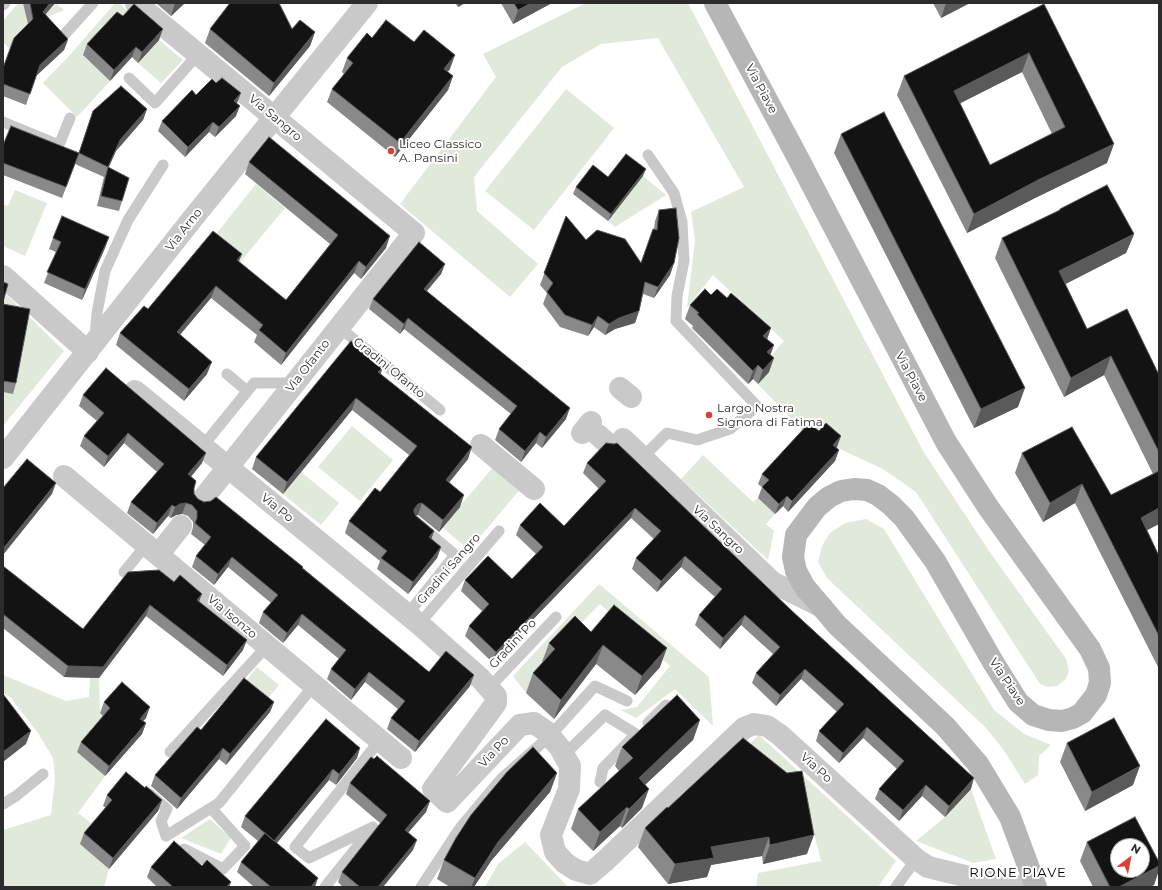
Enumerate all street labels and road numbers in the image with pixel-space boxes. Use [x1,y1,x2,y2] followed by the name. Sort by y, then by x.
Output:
[742,62,780,116] street label: Via Piave
[246,92,304,144] street label: Via Sangro
[163,206,205,254] street label: Via Arno
[350,335,428,401] street label: Gradini Ofanto
[283,337,333,395] street label: Via Ofanto
[892,350,930,404] street label: Via Piave
[258,491,296,525] street label: Via Po
[689,503,747,557] street label: Via Sangro
[414,531,484,607] street label: Gradini Sangro
[204,592,260,642] street label: Via Isonzo
[486,616,540,672] street label: Gradini Po
[986,656,1028,708] street label: Via Piave
[476,733,512,771] street label: Via Po
[797,750,835,786] street label: Via Po

